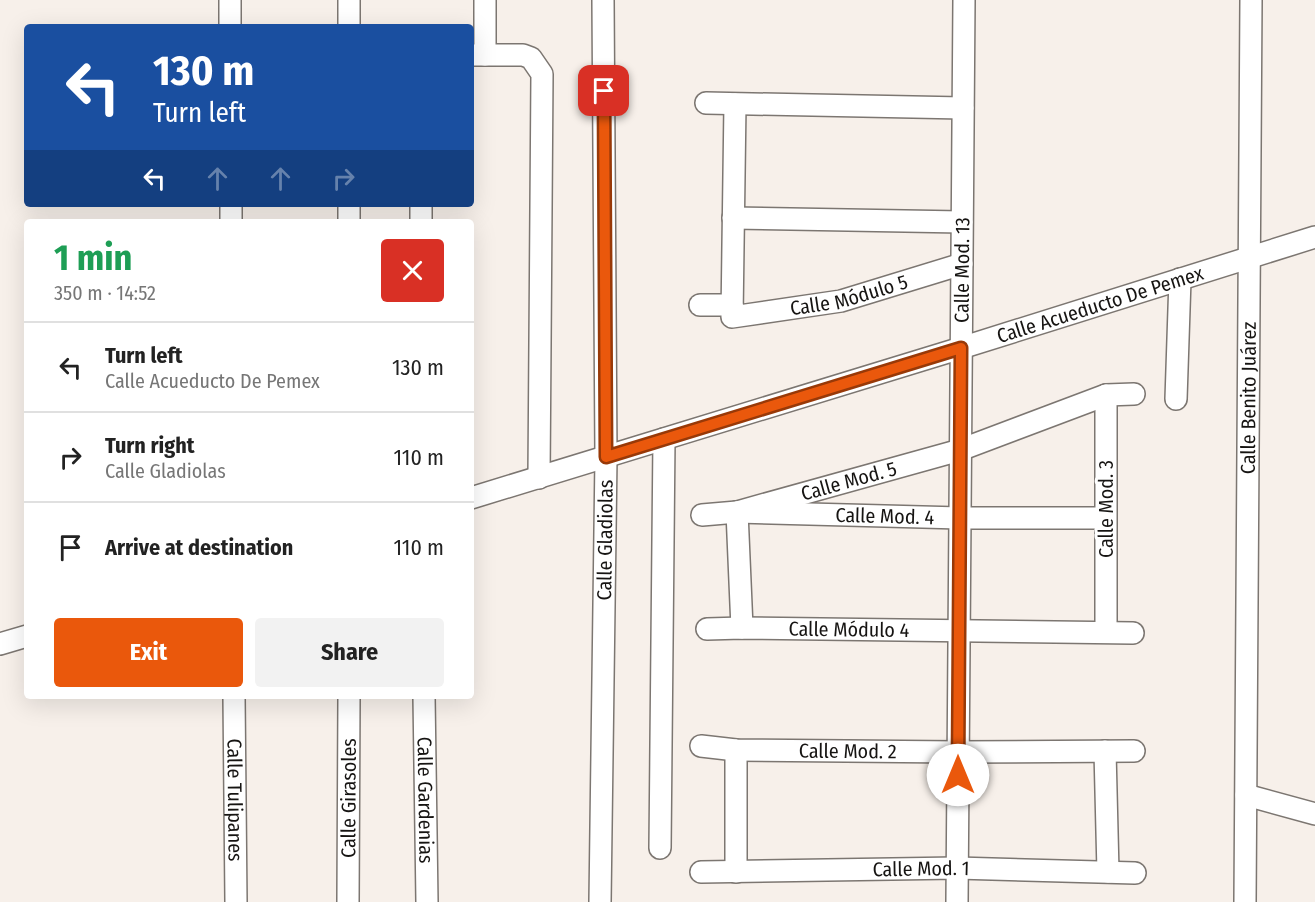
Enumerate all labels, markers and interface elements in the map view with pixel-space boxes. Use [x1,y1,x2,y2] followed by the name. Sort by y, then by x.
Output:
[153,46,254,96] text: 130 m
[54,48,132,126] icon: left
[578,65,629,116] pin
[587,74,620,107] icon: arrive
[153,97,246,129] text: Turn left
[138,162,171,195] icon: left
[201,162,234,195] icon: ahead
[264,162,297,195] icon: ahead
[327,162,360,195] icon: right
[949,217,974,323] street label: Calle Mod. 13
[54,236,132,280] text: 1 min
[381,239,444,302] button: close
[994,261,1206,348] street label: Calle Acueducto De Pemex
[789,269,910,320] street label: Calle Módulo 5
[54,281,156,305] text: 350 m · 14:52
[1236,322,1261,474] street label: Calle Benito Juárez
[105,342,183,369] text: Turn left
[54,351,87,384] icon: left
[392,354,444,381] text: 130 m
[105,369,320,393] text: Calle Acueducto De Pemex
[105,432,194,459] text: Turn right
[54,441,87,474] icon: right
[394,444,444,471] text: 110 m
[798,456,899,506] street label: Calle Mod. 5
[105,459,226,483] text: Calle Gladiolas
[1094,460,1118,558] street label: Calle Mod. 3
[592,479,618,601] street label: Calle Gladiolas
[835,503,935,529] street label: Calle Mod. 4
[54,531,87,564] icon: arrive
[105,534,293,561] text: Arrive at destination
[394,534,444,561] text: 110 m
[788,617,910,642] street label: Calle Módulo 4
[54,618,243,687] button: Exit
[255,618,444,687] button: Share
[413,736,438,864] street label: Calle Gardenias
[222,738,248,862] street label: Calle Tulipanes
[336,738,361,858] street label: Calle Girasoles
[799,739,897,763] street label: Calle Mod. 2
[926,743,990,807] position arrow
[872,856,970,881] street label: Calle Mod. 1

